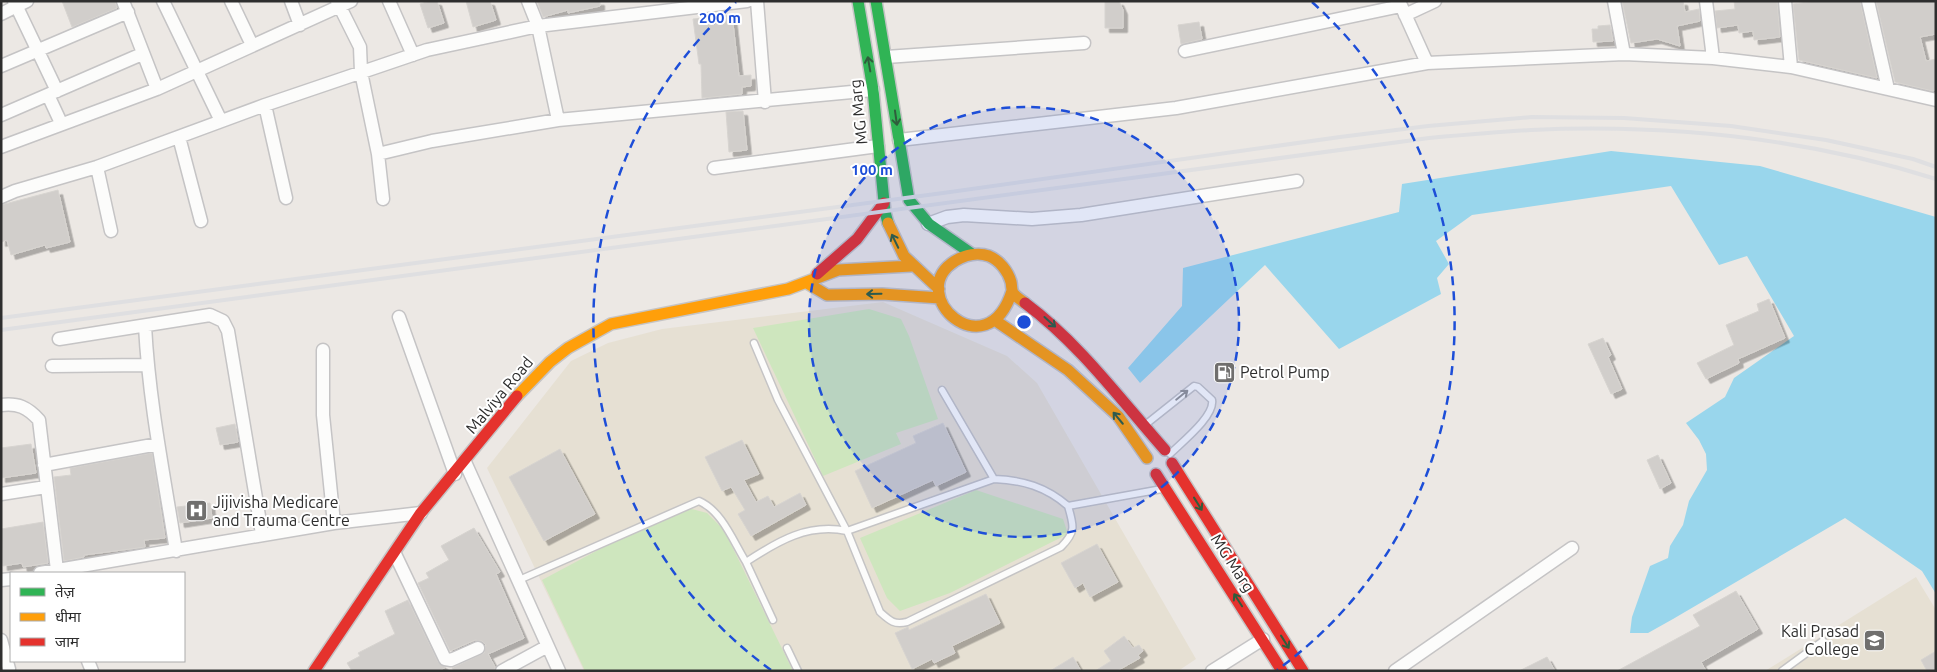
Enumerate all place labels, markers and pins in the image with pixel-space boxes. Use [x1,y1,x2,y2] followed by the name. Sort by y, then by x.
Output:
[1015,313,1033,331] centre of rings
[1212,360,1236,384] fuel station icon: Petrol Pump
[1240,363,1330,381] place label: Petrol Pump
[213,493,350,529] place label: Jijivisha Medicare and Trauma Centre
[185,499,209,523] hospital icon: Jijivisha Medicare and Trauma Centre
[1781,622,1859,658] place label: Kali Prasad College
[1863,628,1887,652] school or university icon: Kali Prasad College

